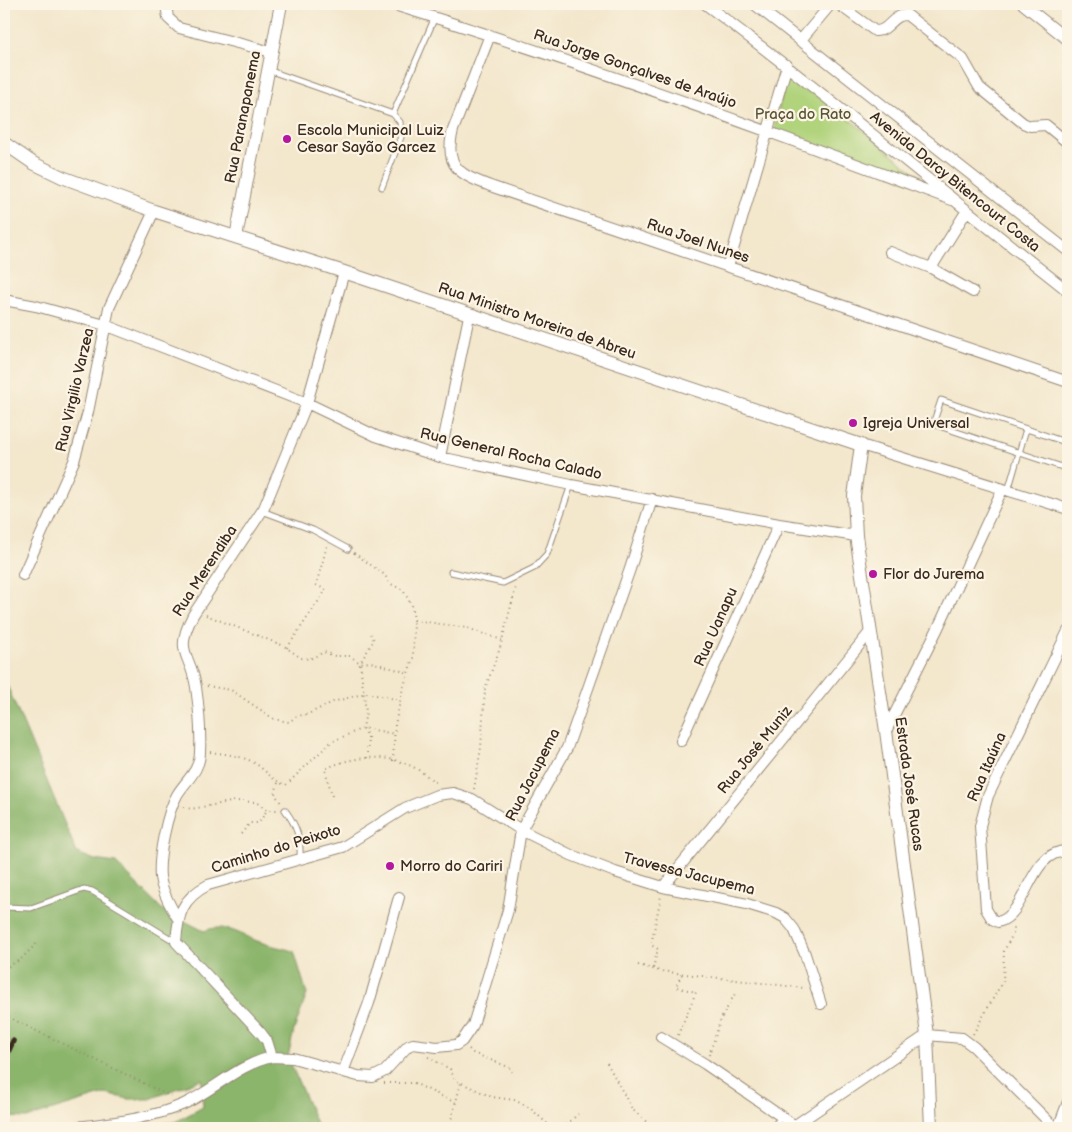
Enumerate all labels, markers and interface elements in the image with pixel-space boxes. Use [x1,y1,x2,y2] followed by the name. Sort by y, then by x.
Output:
[531,25,739,113] street label: Rua Jorge Gonçalves de Araújo
[221,49,265,185] street label: Rua Paranapanema
[755,105,851,124] park label: Praça do Rato
[866,107,1044,257] street label: Avenida Darcy Bitencourt Costa
[297,121,444,157] place label: Escola Municipal Luiz Cesar Sayão Garcez
[281,133,293,145] marker: Escola Municipal Luiz Cesar Sayão Garcez
[644,215,752,268] street label: Rua Joel Nunes
[436,278,638,364] street label: Rua Ministro Moreira de Abreu
[51,326,99,454] street label: Rua Virgilio Varzea
[863,414,969,433] place label: Igreja Universal
[847,417,859,429] marker: Igreja Universal
[418,424,604,484] street label: Rua General Rocha Calado
[168,522,242,620] street label: Rua Merendiba
[883,565,985,584] place label: Flor do Jurema
[867,568,879,580] marker: Flor do Jurema
[690,584,742,670] street label: Rua Uanapu
[714,702,797,798] street label: Rua José Muniz
[890,716,928,853] street label: Estrada José Rucas
[501,725,565,825] street label: Rua Jacupema
[963,729,1011,805] street label: Rua Itaúna
[209,820,343,878] street label: Caminho do Peixoto
[621,848,757,900] street label: Travessa Jacupema
[400,857,503,876] place label: Morro do Cariri
[384,860,396,872] marker: Morro do Cariri

